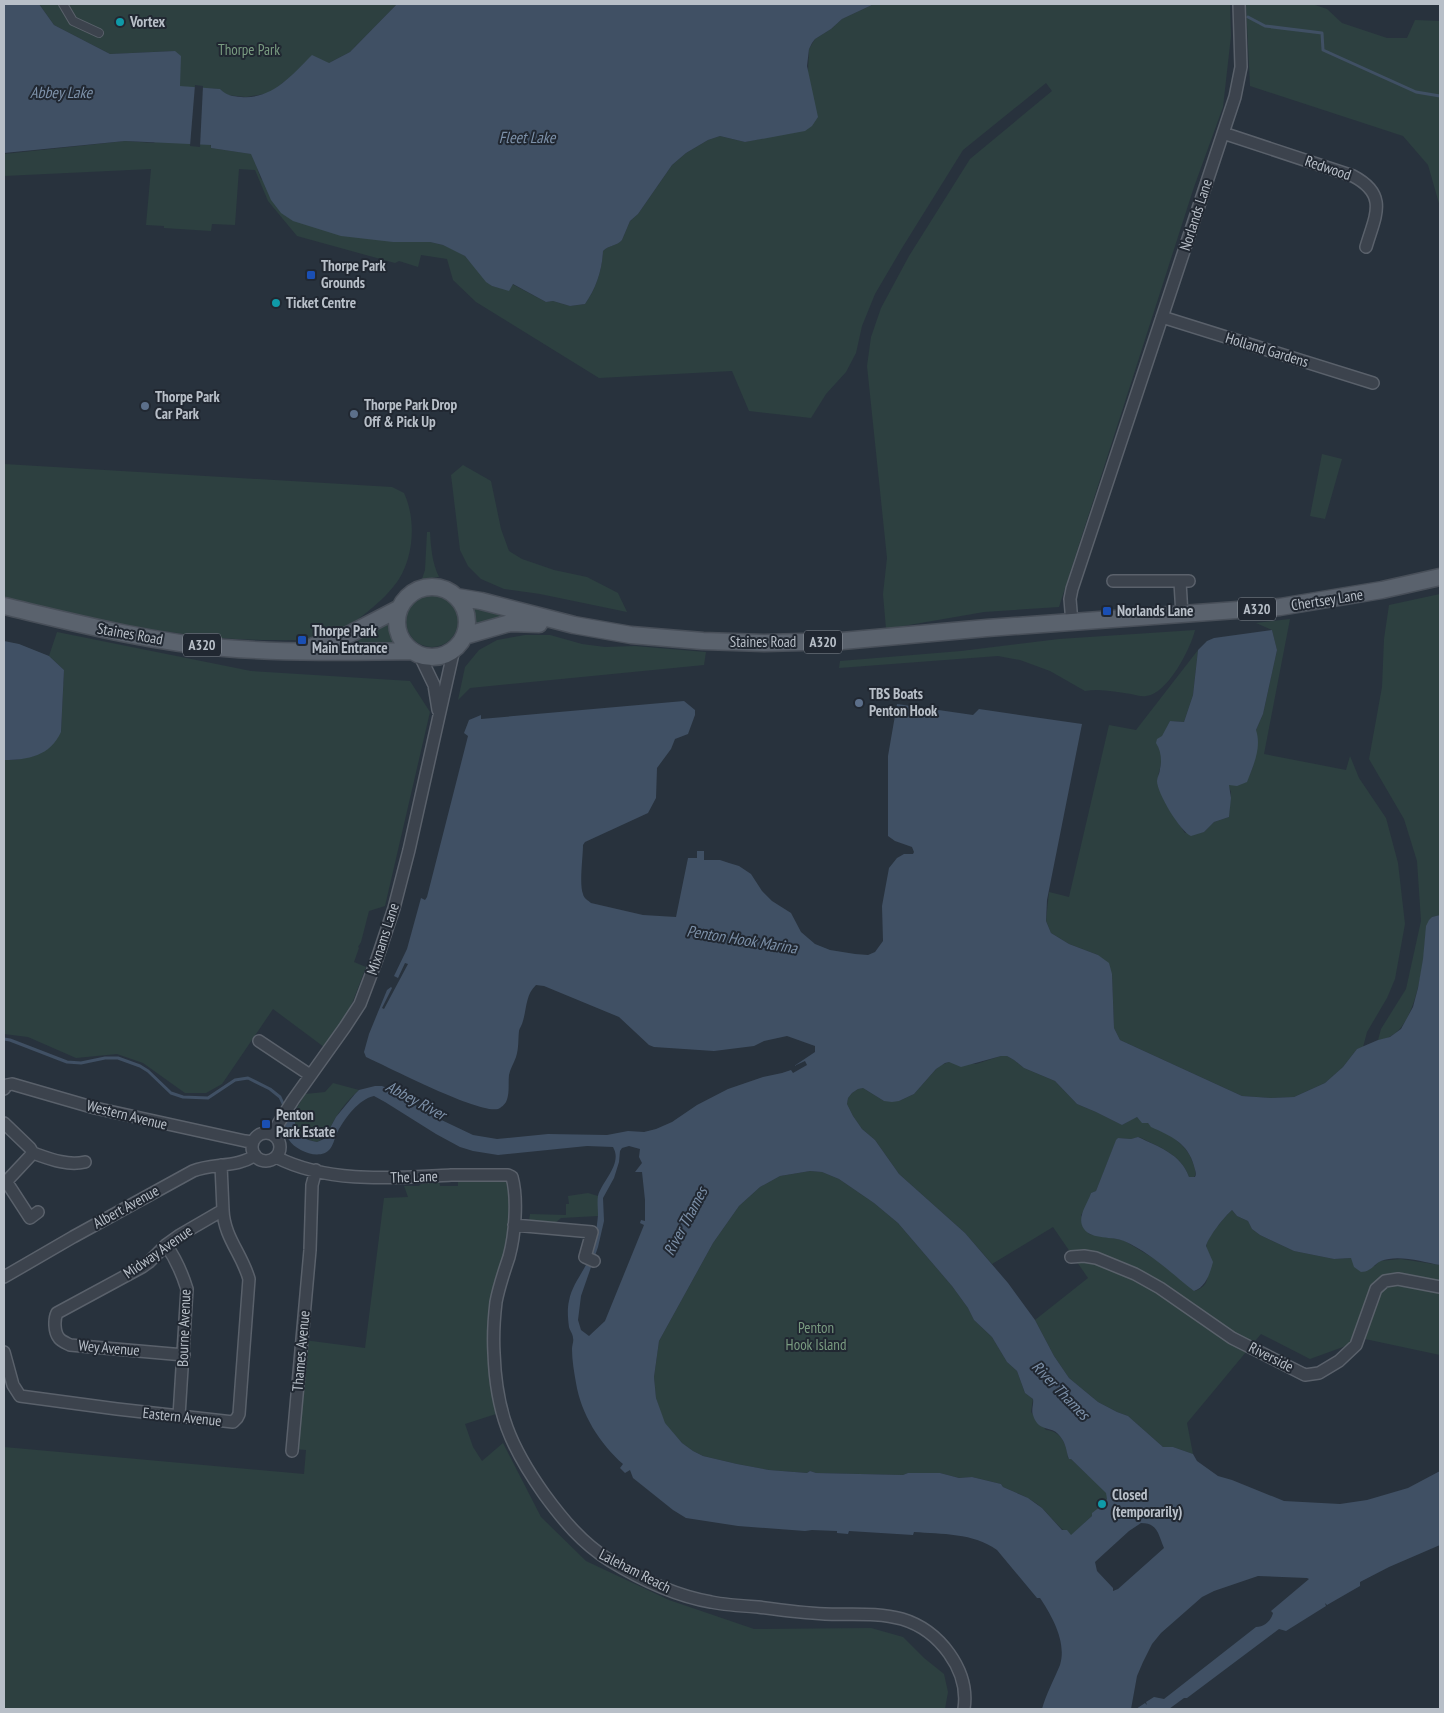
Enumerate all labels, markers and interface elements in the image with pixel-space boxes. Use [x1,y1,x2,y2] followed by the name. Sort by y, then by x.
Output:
[129,12,166,31] place label: Vortex
[114,16,126,28] marker: Vortex
[218,40,280,59] park label: Thorpe Park
[30,82,93,102] water label: Abbey Lake
[499,127,557,147] water label: Fleet Lake
[1303,151,1354,184] street label: Redwood
[1175,177,1216,253] street label: Norlands Lane
[321,256,387,292] place label: Thorpe Park Grounds
[305,269,317,281] marker: Thorpe Park Grounds
[286,293,356,312] place label: Ticket Centre
[270,297,282,309] marker: Ticket Centre
[1223,328,1311,371] street label: Holland Gardens
[155,387,221,423] place label: Thorpe Park Car Park
[364,395,457,431] place label: Thorpe Park Drop Off & Pick Up
[139,400,151,412] marker: Thorpe Park Car Park
[348,408,360,420] marker: Thorpe Park Drop Off & Pick Up
[1290,584,1364,615] street label: Chertsey Lane
[1238,598,1276,620] road number: A320
[1117,601,1193,620] place label: Norlands Lane
[1101,605,1113,617] marker: Norlands Lane
[96,618,164,649] street label: Staines Road
[312,621,388,657] place label: Thorpe Park Main Entrance
[804,630,842,654] road number: A320
[730,632,796,651] street label: Staines Road
[183,634,221,656] road number: A320
[296,634,308,646] marker: Thorpe Park Main Entrance
[869,684,938,720] place label: TBS Boats Penton Hook
[853,697,865,709] marker: TBS Boats Penton Hook
[362,901,403,977] street label: Mixnams Lane
[685,920,800,958] water label: Penton Hook Marina
[383,1076,452,1125] water label: Abbey River
[85,1095,169,1134] street label: Western Avenue
[276,1105,335,1141] place label: Penton Park Estate
[260,1118,272,1130] marker: Penton Park Estate
[390,1166,438,1187] street label: The Lane
[89,1181,162,1232] street label: Albert Avenue
[659,1182,712,1259] water label: River Thames
[119,1221,196,1282] street label: Midway Avenue
[173,1289,194,1367] street label: Bourne Avenue
[288,1310,313,1392] street label: Thames Avenue
[786,1318,846,1354] park label: Penton Hook Island
[78,1335,140,1360] street label: Wey Avenue
[1246,1337,1297,1376] street label: Riverside
[1028,1356,1095,1425] water label: River Thames
[142,1403,222,1430] street label: Eastern Avenue
[1112,1485,1182,1521] place label: Closed (temporarily)
[1096,1498,1108,1510] marker: Closed (temporarily)
[596,1544,674,1597] street label: Laleham Reach

